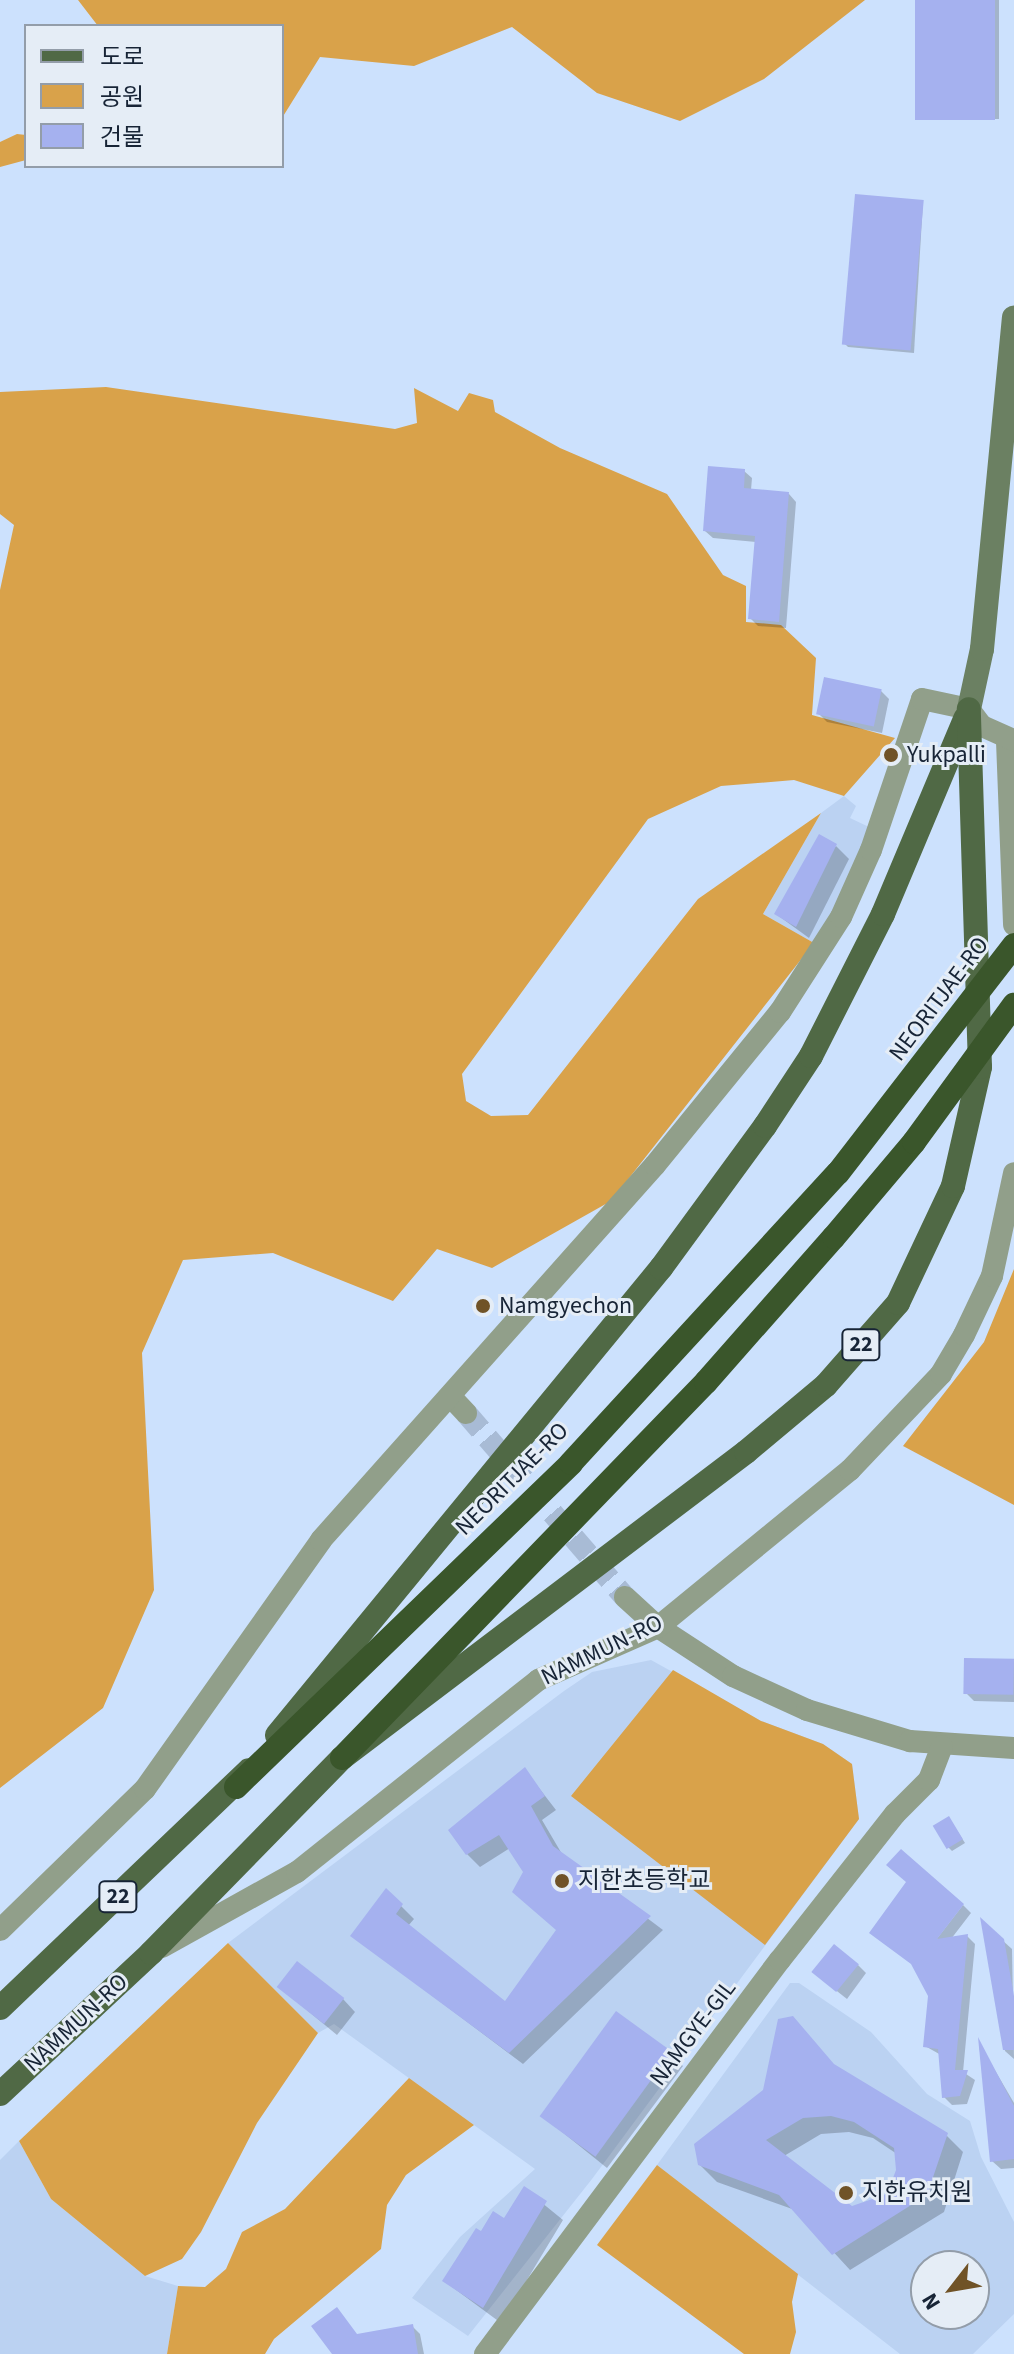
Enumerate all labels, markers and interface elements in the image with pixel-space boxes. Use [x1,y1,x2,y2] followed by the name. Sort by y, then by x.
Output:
[24,24,284,168] legend
[100,40,144,75] text: 도로
[100,80,144,115] text: 공원
[100,120,144,155] text: 건물
[907,741,986,769] place label: Yukpalli
[882,746,900,764] marker: Yukpalli
[883,931,995,1067] street label: NEORITJAE-RO
[499,1292,632,1320] place label: Namgyechon
[474,1297,492,1315] marker: Namgyechon
[841,1327,881,1363] road number: 22
[449,1416,575,1542] street label: NEORITJAE-RO
[537,1608,667,1692] street label: NAMMUN-RO
[578,1867,710,1895] place label: 지한초등학교
[553,1872,571,1890] marker: 지한초등학교
[98,1879,138,1915] road number: 22
[18,1968,134,2078] street label: NAMMUN-RO
[644,1974,742,2092] street label: NAMGYE-GIL
[862,2179,972,2207] place label: 지한유치원
[837,2184,855,2202] marker: 지한유치원
[910,2250,990,2330] north arrow
[914,2287,949,2316] text: N

